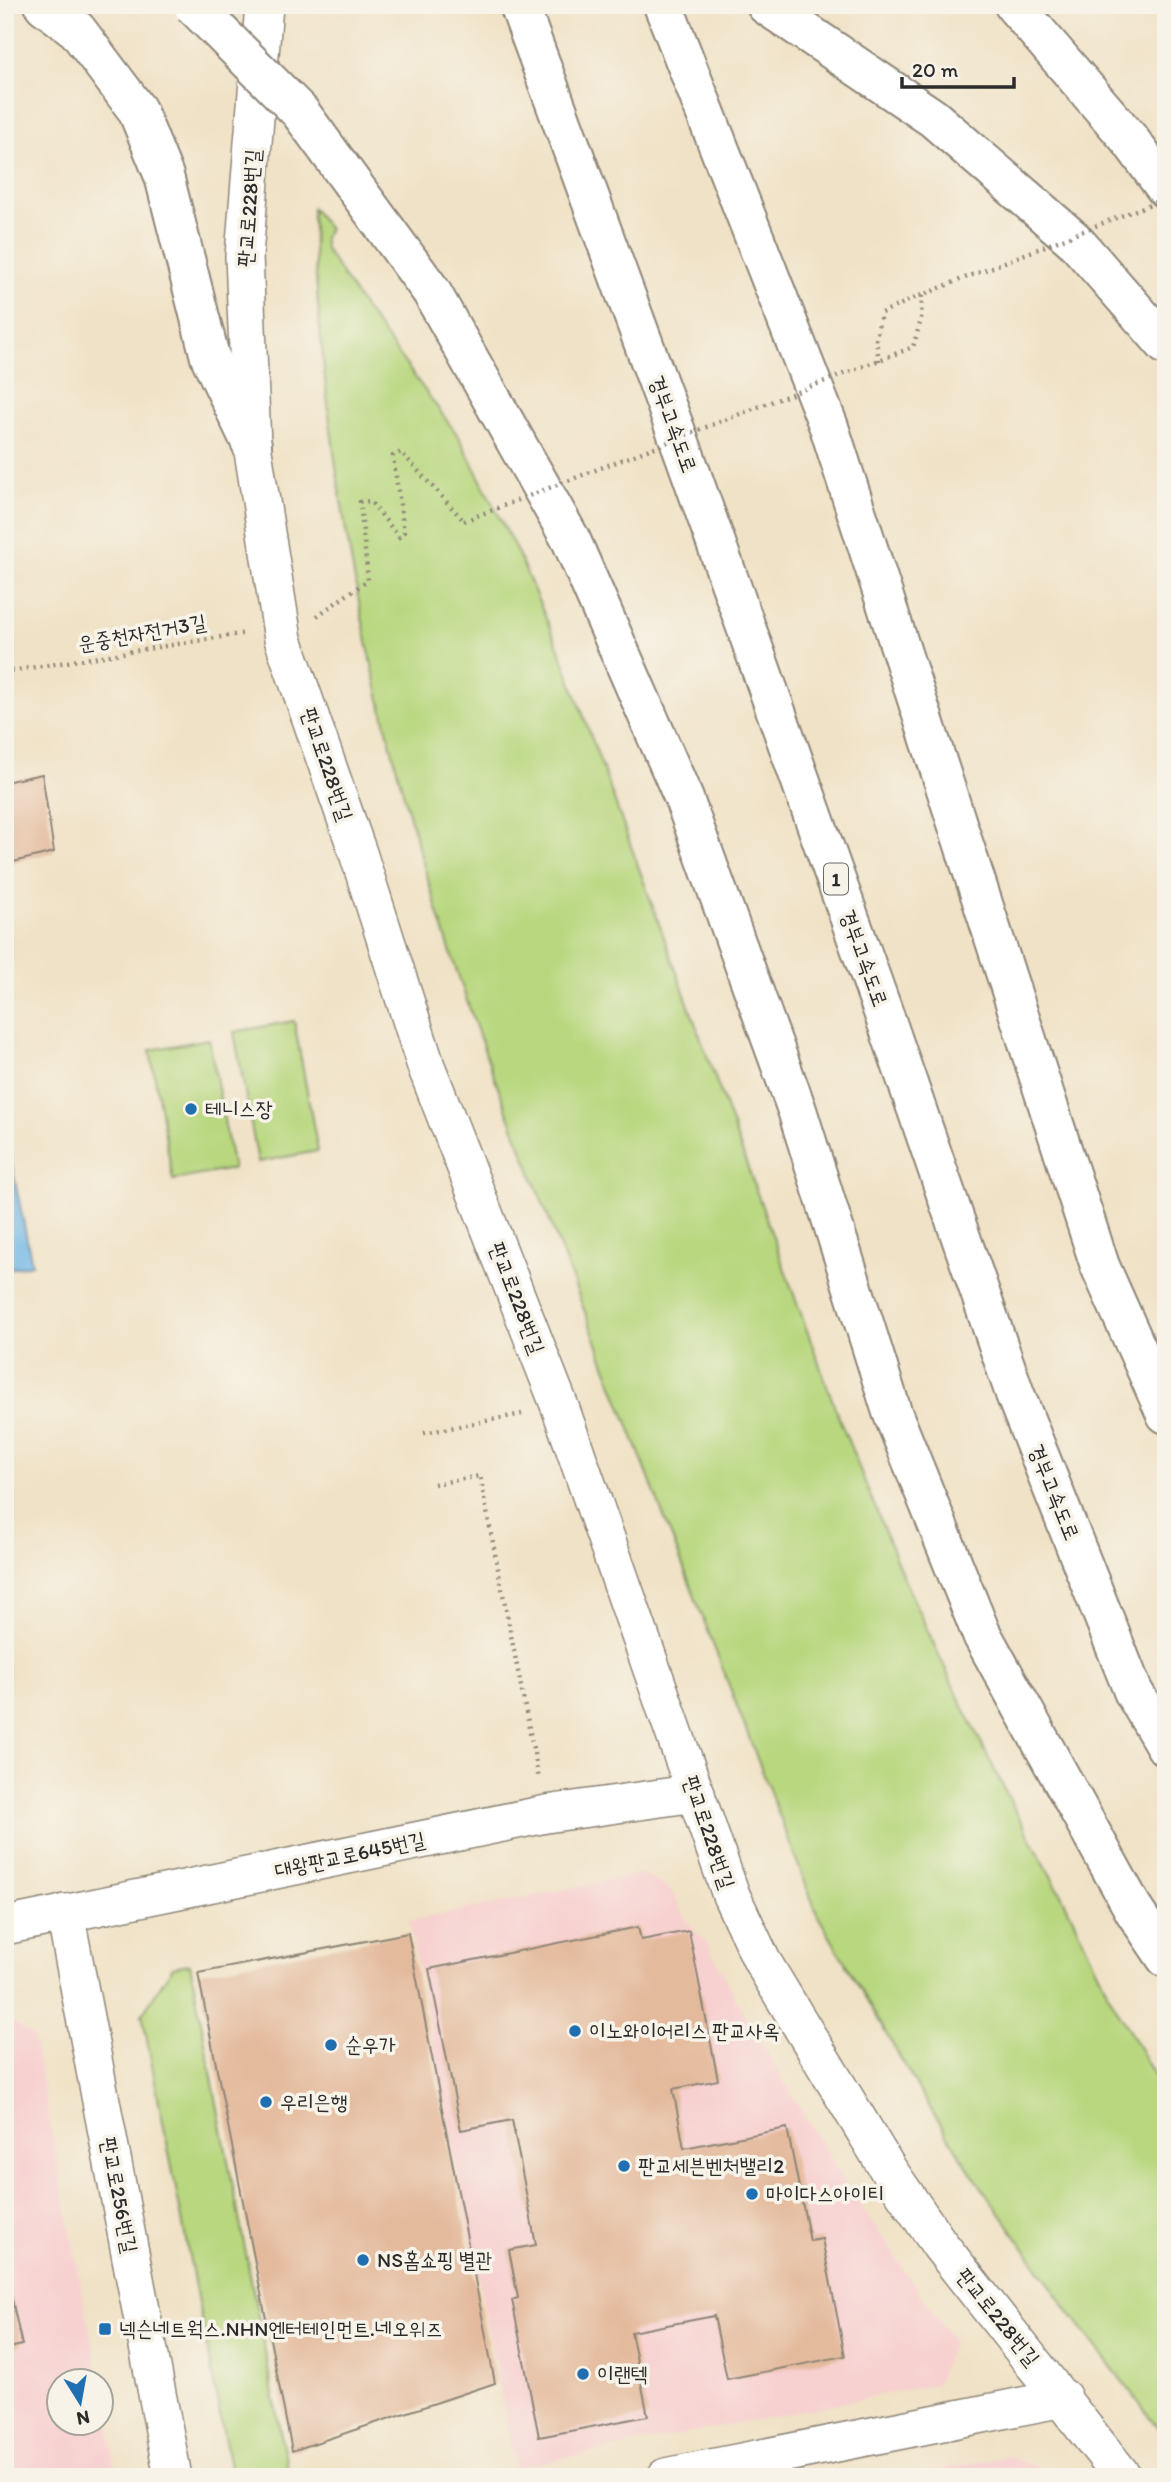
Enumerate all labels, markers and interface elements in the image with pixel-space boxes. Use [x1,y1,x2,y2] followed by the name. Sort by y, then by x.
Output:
[902,46,1014,90] scale bar
[912,57,959,82] text: 20 m
[232,148,265,268] street label: 판교로228번길
[644,372,703,476] street label: 경부고속도로
[76,609,208,656] street label: 운중천자전거3길
[296,704,359,824] street label: 판교로228번길
[824,864,848,894] road number: 1
[835,906,894,1010] street label: 경부고속도로
[205,1096,273,1121] place label: 테니스장
[183,1101,199,1117] marker: 테니스장
[485,1238,550,1358] street label: 판교로228번길
[1024,1440,1085,1543] street label: 경부고속도로
[678,1772,741,1892] street label: 판교로228번길
[272,1826,427,1883] street label: 대왕판교로645번길
[589,2018,780,2043] place label: 이노와이어리스 판교사옥
[567,2023,583,2039] marker: 이노와이어리스 판교사옥
[345,2032,396,2057] place label: 순우가
[323,2037,339,2053] marker: 순우가
[280,2089,348,2114] place label: 우리은행
[258,2094,274,2110] marker: 우리은행
[96,2135,143,2255] street label: 판교로256번길
[638,2153,784,2178] place label: 판교세븐벤처밸리2
[616,2158,632,2174] marker: 판교세븐벤처밸리2
[766,2181,884,2206] place label: 마이다스아이티
[744,2186,760,2202] marker: 마이다스아이티
[377,2247,492,2272] place label: NS홈쇼핑 별관
[355,2252,371,2268] marker: NS홈쇼핑 별관
[952,2263,1045,2371] street label: 판교로228번길
[119,2316,443,2341] place label: 넥슨네트웍스.NHN엔터테인먼트.네오위즈
[97,2321,113,2337] marker: 넥슨네트웍스.NHN엔터테인먼트.네오위즈
[597,2361,648,2386] place label: 이랜텍
[46,2366,116,2436] north arrow
[575,2366,591,2382] marker: 이랜텍
[75,2406,92,2431] text: N

